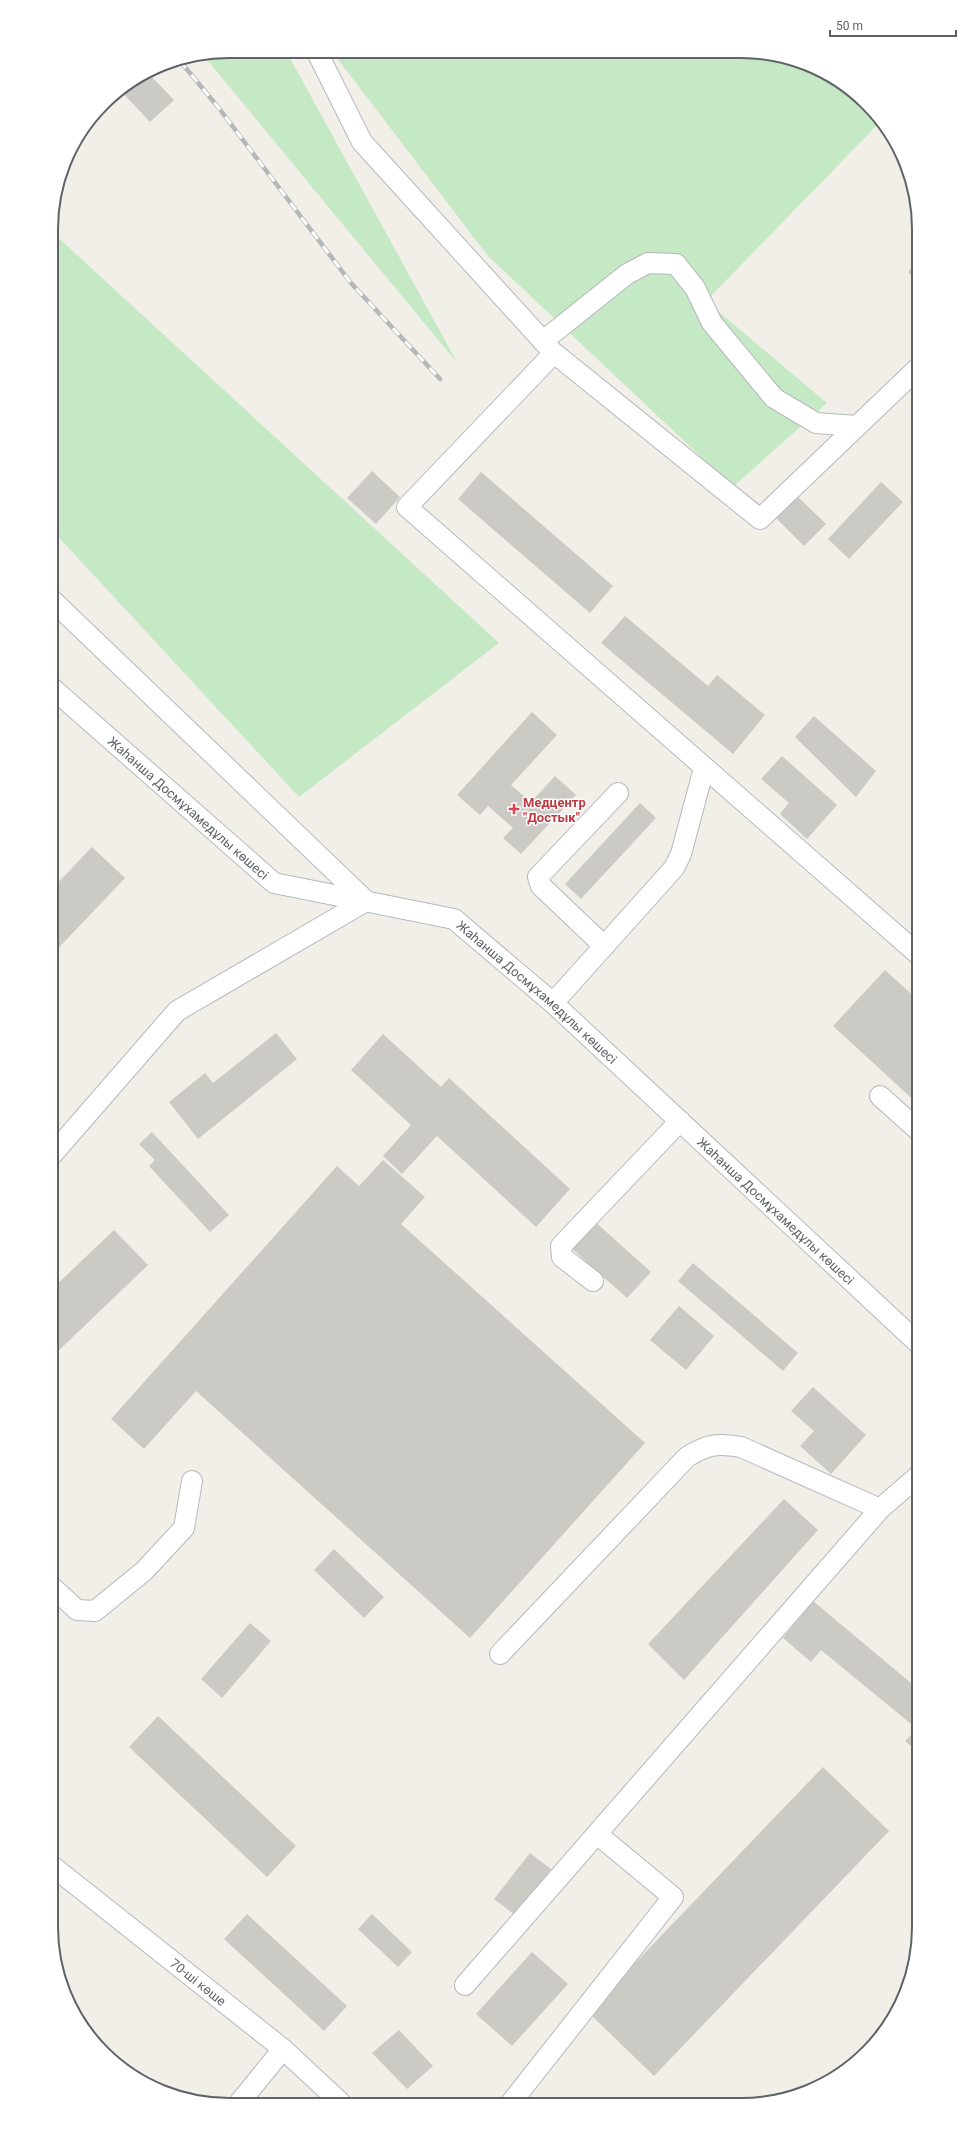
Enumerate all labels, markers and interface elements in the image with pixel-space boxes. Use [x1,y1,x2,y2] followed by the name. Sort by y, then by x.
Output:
[830,12,956,38] scale bar
[836,19,863,33] text: 50 m
[105,734,271,883] street label: Жаһанша Досмұхамедұлы көшесі
[523,795,586,825] place label: Медцентр "Достык"
[508,803,520,815] marker: Медцентр "Достык"
[454,918,620,1067] street label: Жаһанша Досмұхамедұлы көшесі
[694,1134,857,1288] street label: Жаһанша Досмұхамедұлы көшесі
[167,1956,229,2009] street label: 70-ші көше

